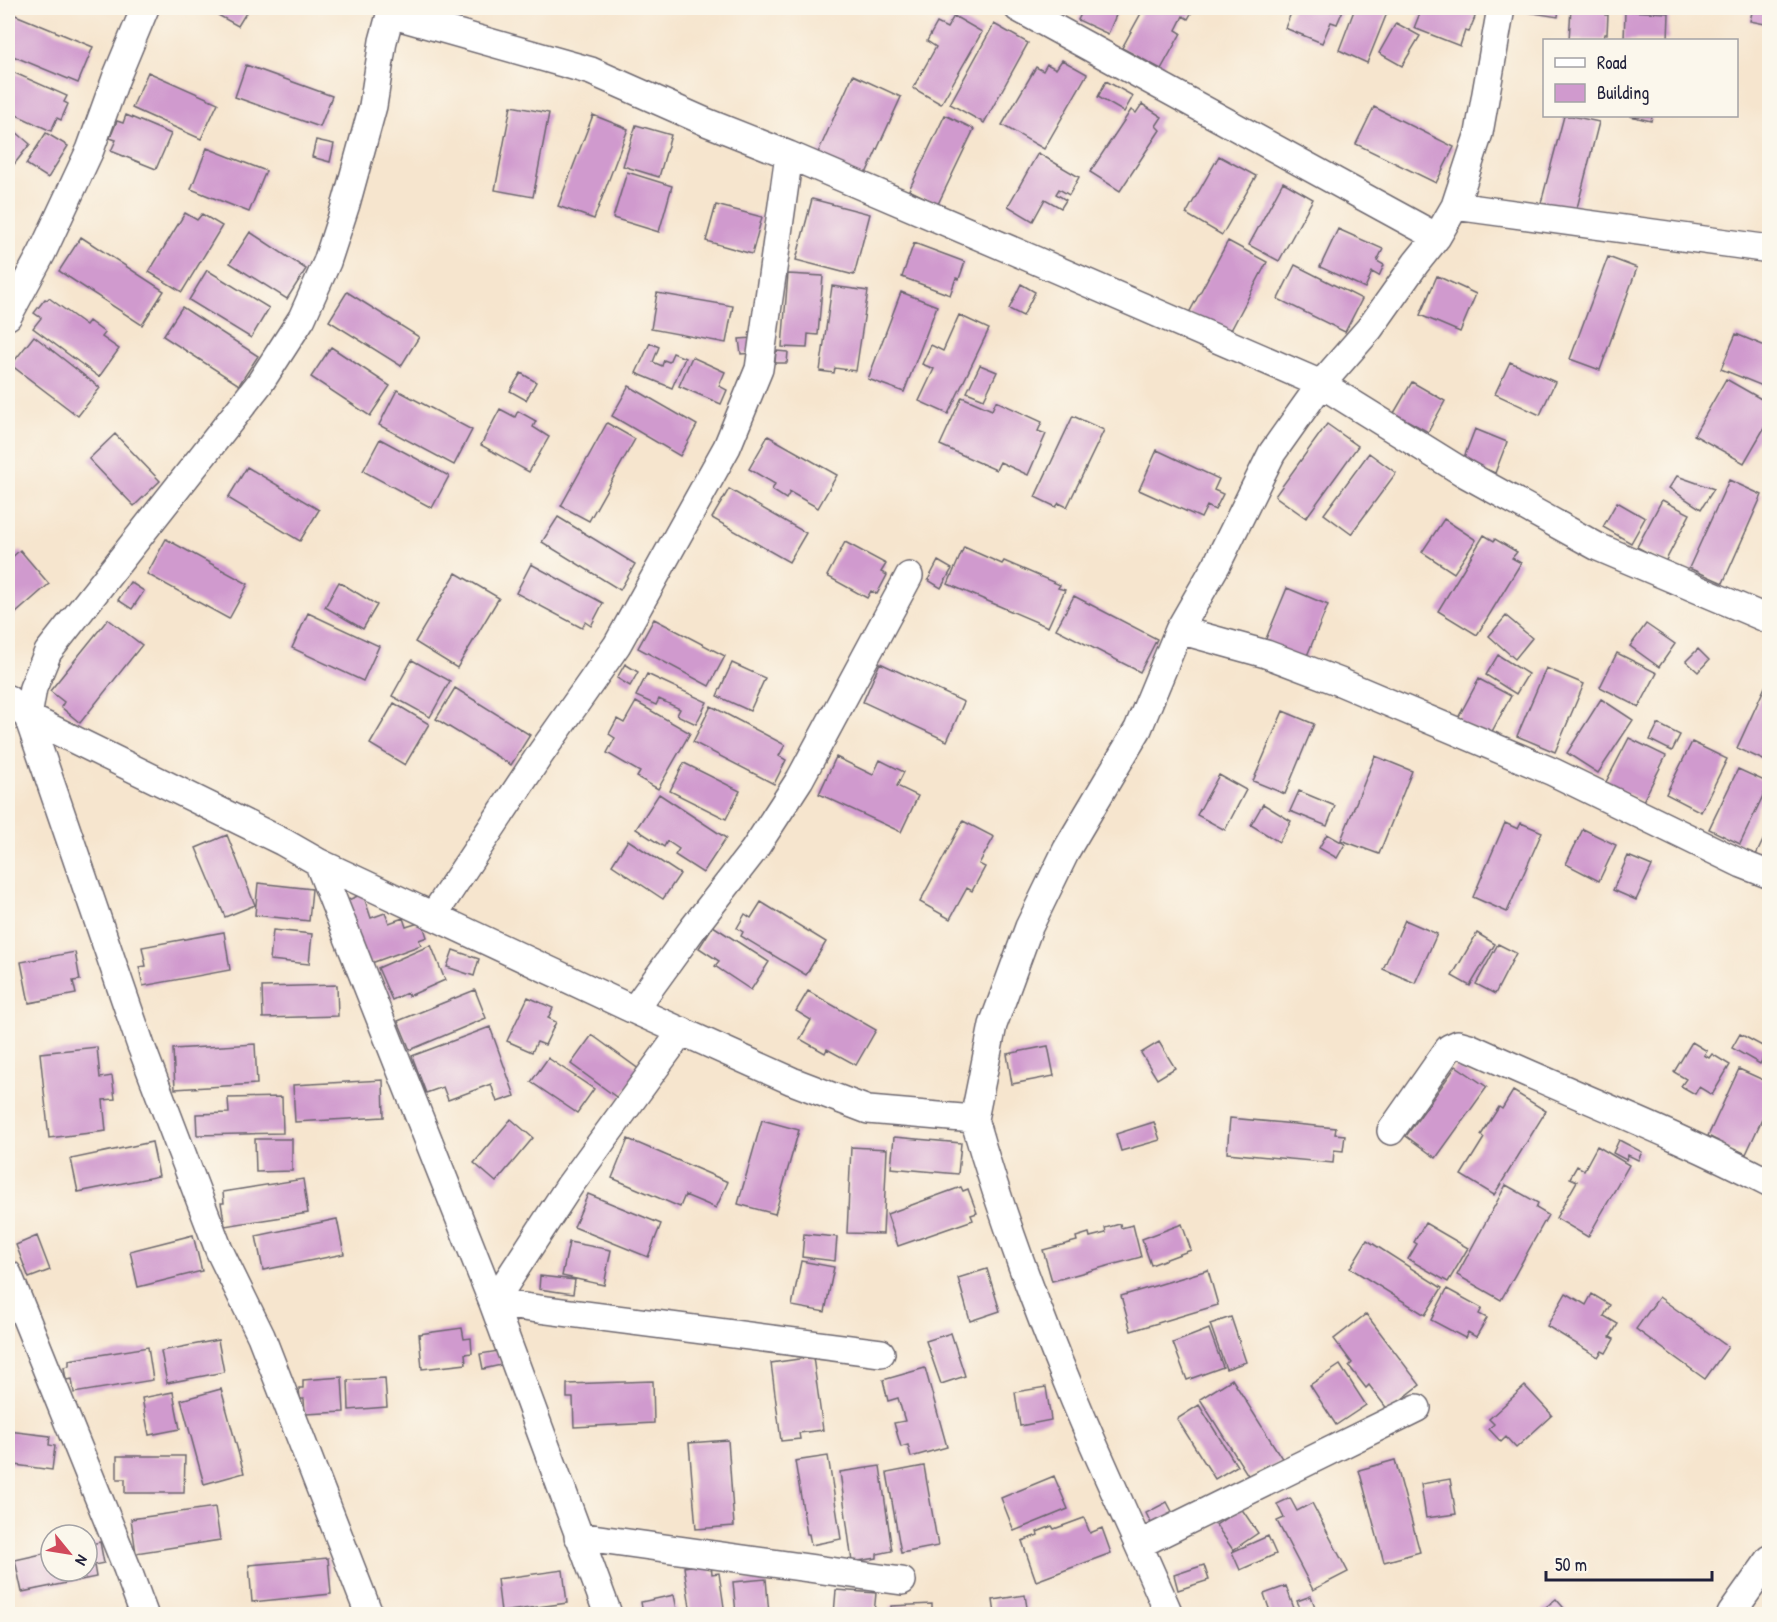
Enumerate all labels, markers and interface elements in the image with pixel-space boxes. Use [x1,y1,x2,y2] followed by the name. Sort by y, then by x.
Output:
[1543,39,1738,117] legend
[1597,50,1627,75] text: Road
[1597,80,1649,105] text: Building
[39,1523,99,1583] north arrow
[1546,1544,1712,1582] scale bar
[70,1551,94,1570] text: N
[1555,1552,1587,1577] text: 50 m

